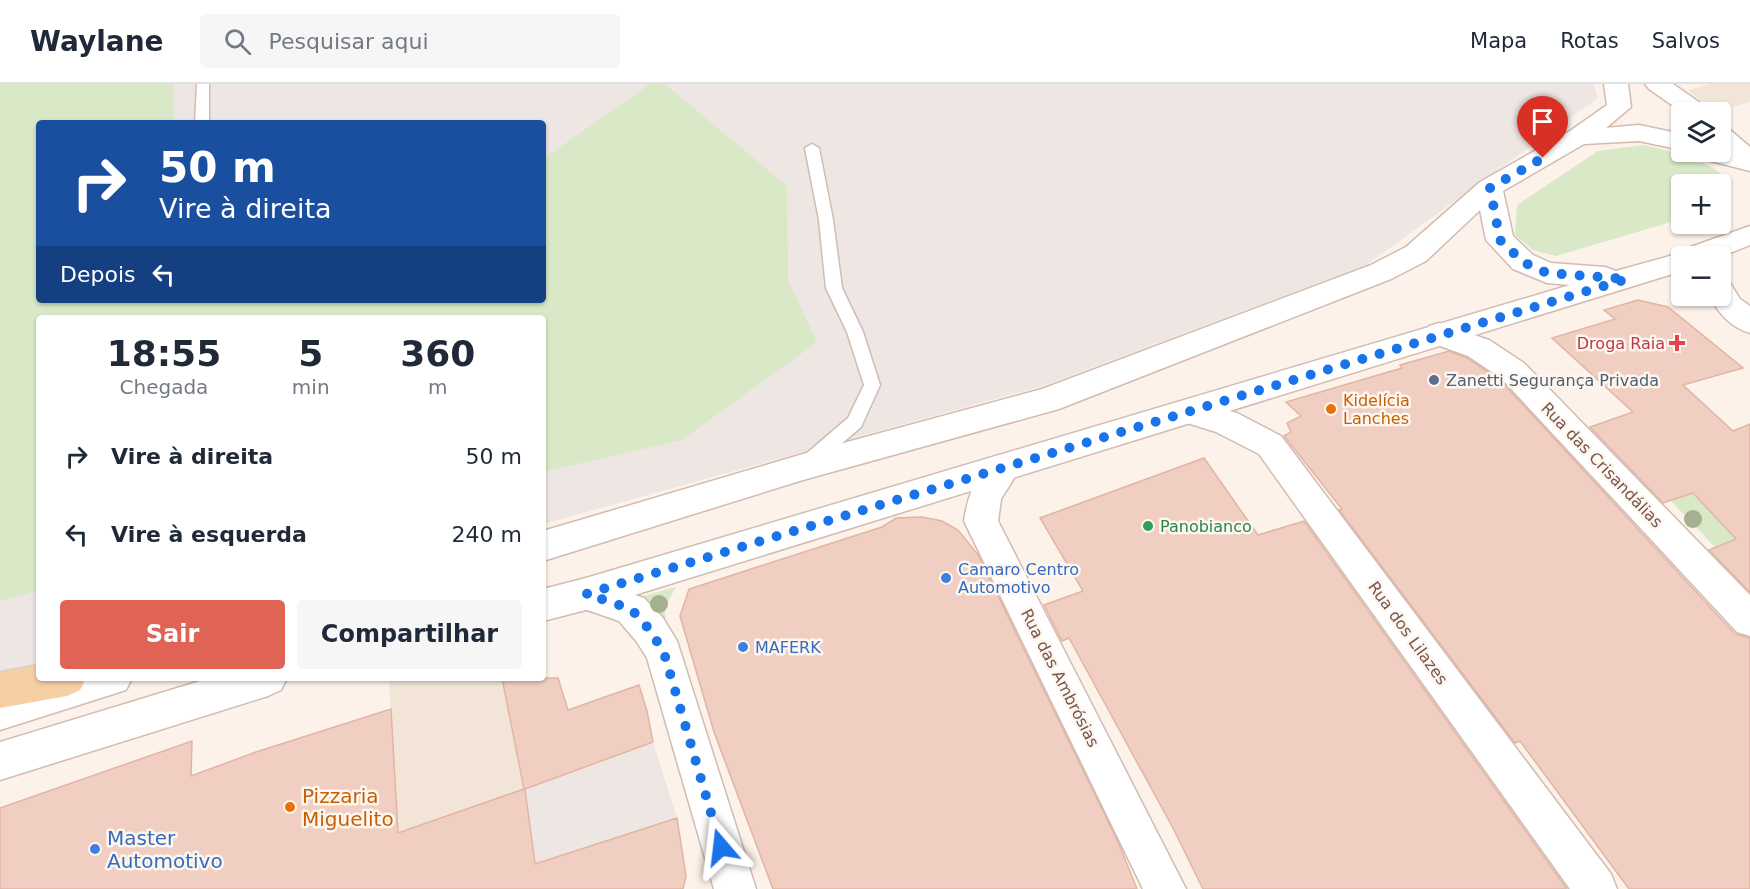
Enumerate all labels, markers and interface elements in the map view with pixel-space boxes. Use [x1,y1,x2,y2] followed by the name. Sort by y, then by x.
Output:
[200,14,620,68] search box
[30,25,164,58] text: Waylane
[221,25,254,58] icon: search
[269,29,429,54] text: Pesquisar aqui
[1470,29,1527,53] text: Mapa
[1560,29,1619,53] text: Rotas
[1652,29,1720,53] text: Salvos
[1517,96,1568,158] pin
[1671,102,1731,306] map controls
[1671,102,1731,162] button: layers
[1526,105,1559,138] icon: arrive
[159,143,276,192] text: 50 m
[60,144,138,222] icon: right
[1671,174,1731,234] button: +
[159,193,332,224] text: Vire à direita
[1671,246,1731,306] button: −
[147,258,180,291] icon: left
[60,262,135,287] text: Depois
[107,333,221,374] text: 18:55
[298,333,323,374] text: 5
[400,333,475,374] text: 360
[1577,334,1665,353] place label: Droga Raia
[1670,336,1684,350] marker: Droga Raia
[1446,371,1659,390] place label: Zanetti Segurança Privada
[1427,373,1441,387] marker: Zanetti Segurança Privada
[119,375,208,399] text: Chegada
[292,375,330,399] text: min
[428,375,448,399] text: m
[1343,391,1410,428] place label: Kidelícia Lanches
[1537,399,1667,531] street label: Rua das Crisandálias
[1324,402,1338,416] marker: Kidelícia Lanches
[60,440,93,473] icon: right
[111,444,273,469] text: Vire à direita
[466,444,522,469] text: 50 m
[1160,517,1252,536] place label: Panobianco
[60,518,93,551] icon: left
[1141,519,1155,533] marker: Panobianco
[111,522,307,547] text: Vire à esquerda
[452,522,522,547] text: 240 m
[958,560,1079,597] place label: Camaro Centro Automotivo
[939,571,953,585] marker: Camaro Centro Automotivo
[1364,578,1452,688] street label: Rua dos Lilazes
[60,600,285,669] button: Sair
[297,600,522,669] button: Compartilhar
[1017,606,1103,750] street label: Rua das Ambrósias
[755,638,821,657] place label: MAFERK
[736,640,750,654] marker: MAFERK
[302,784,394,831] place label: Pizzaria Miguelito
[283,800,297,814] marker: Pizzaria Miguelito
[689,815,753,879] position arrow
[107,826,223,873] place label: Master Automotivo
[88,842,102,856] marker: Master Automotivo

